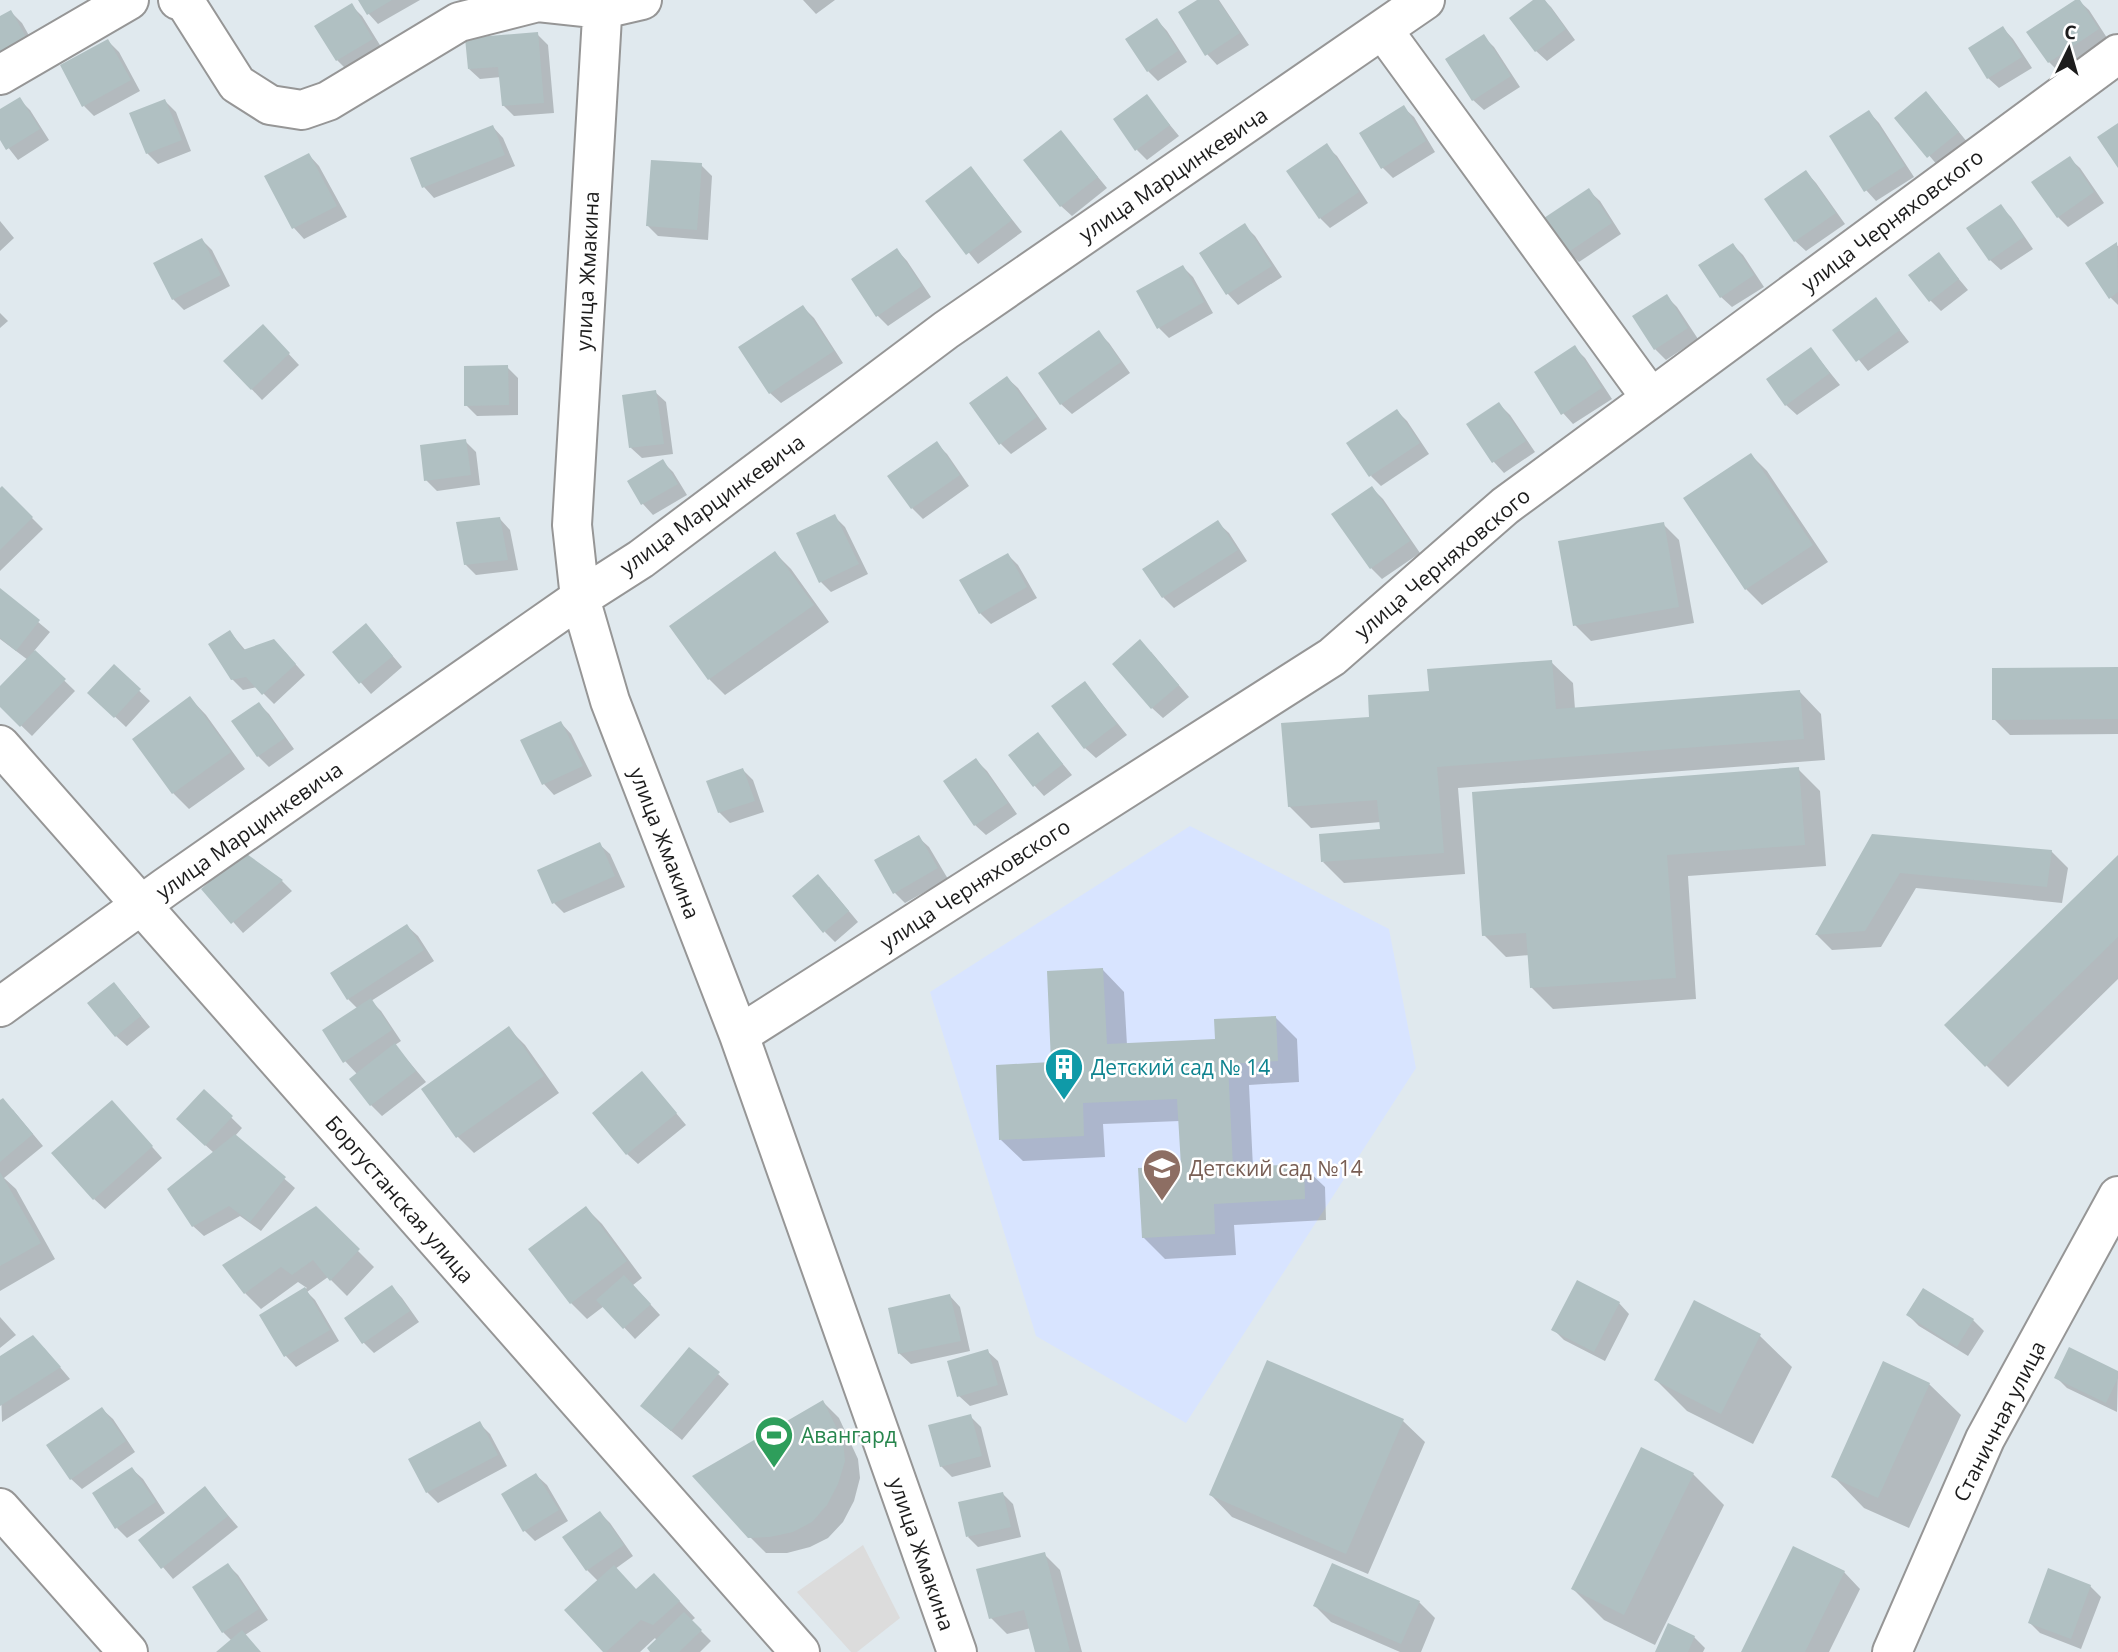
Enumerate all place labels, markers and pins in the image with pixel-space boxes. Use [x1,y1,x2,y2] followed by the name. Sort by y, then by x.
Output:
[1043,1046,1085,1101] building icon: Детский сад № 14
[1091,1053,1270,1081] place label: Детский сад № 14
[1141,1147,1183,1202] school or university icon: Детский сад №14
[1189,1154,1363,1182] place label: Детский сад №14
[753,1414,795,1469] sports icon: Авангард
[801,1421,897,1449] place label: Авангард

